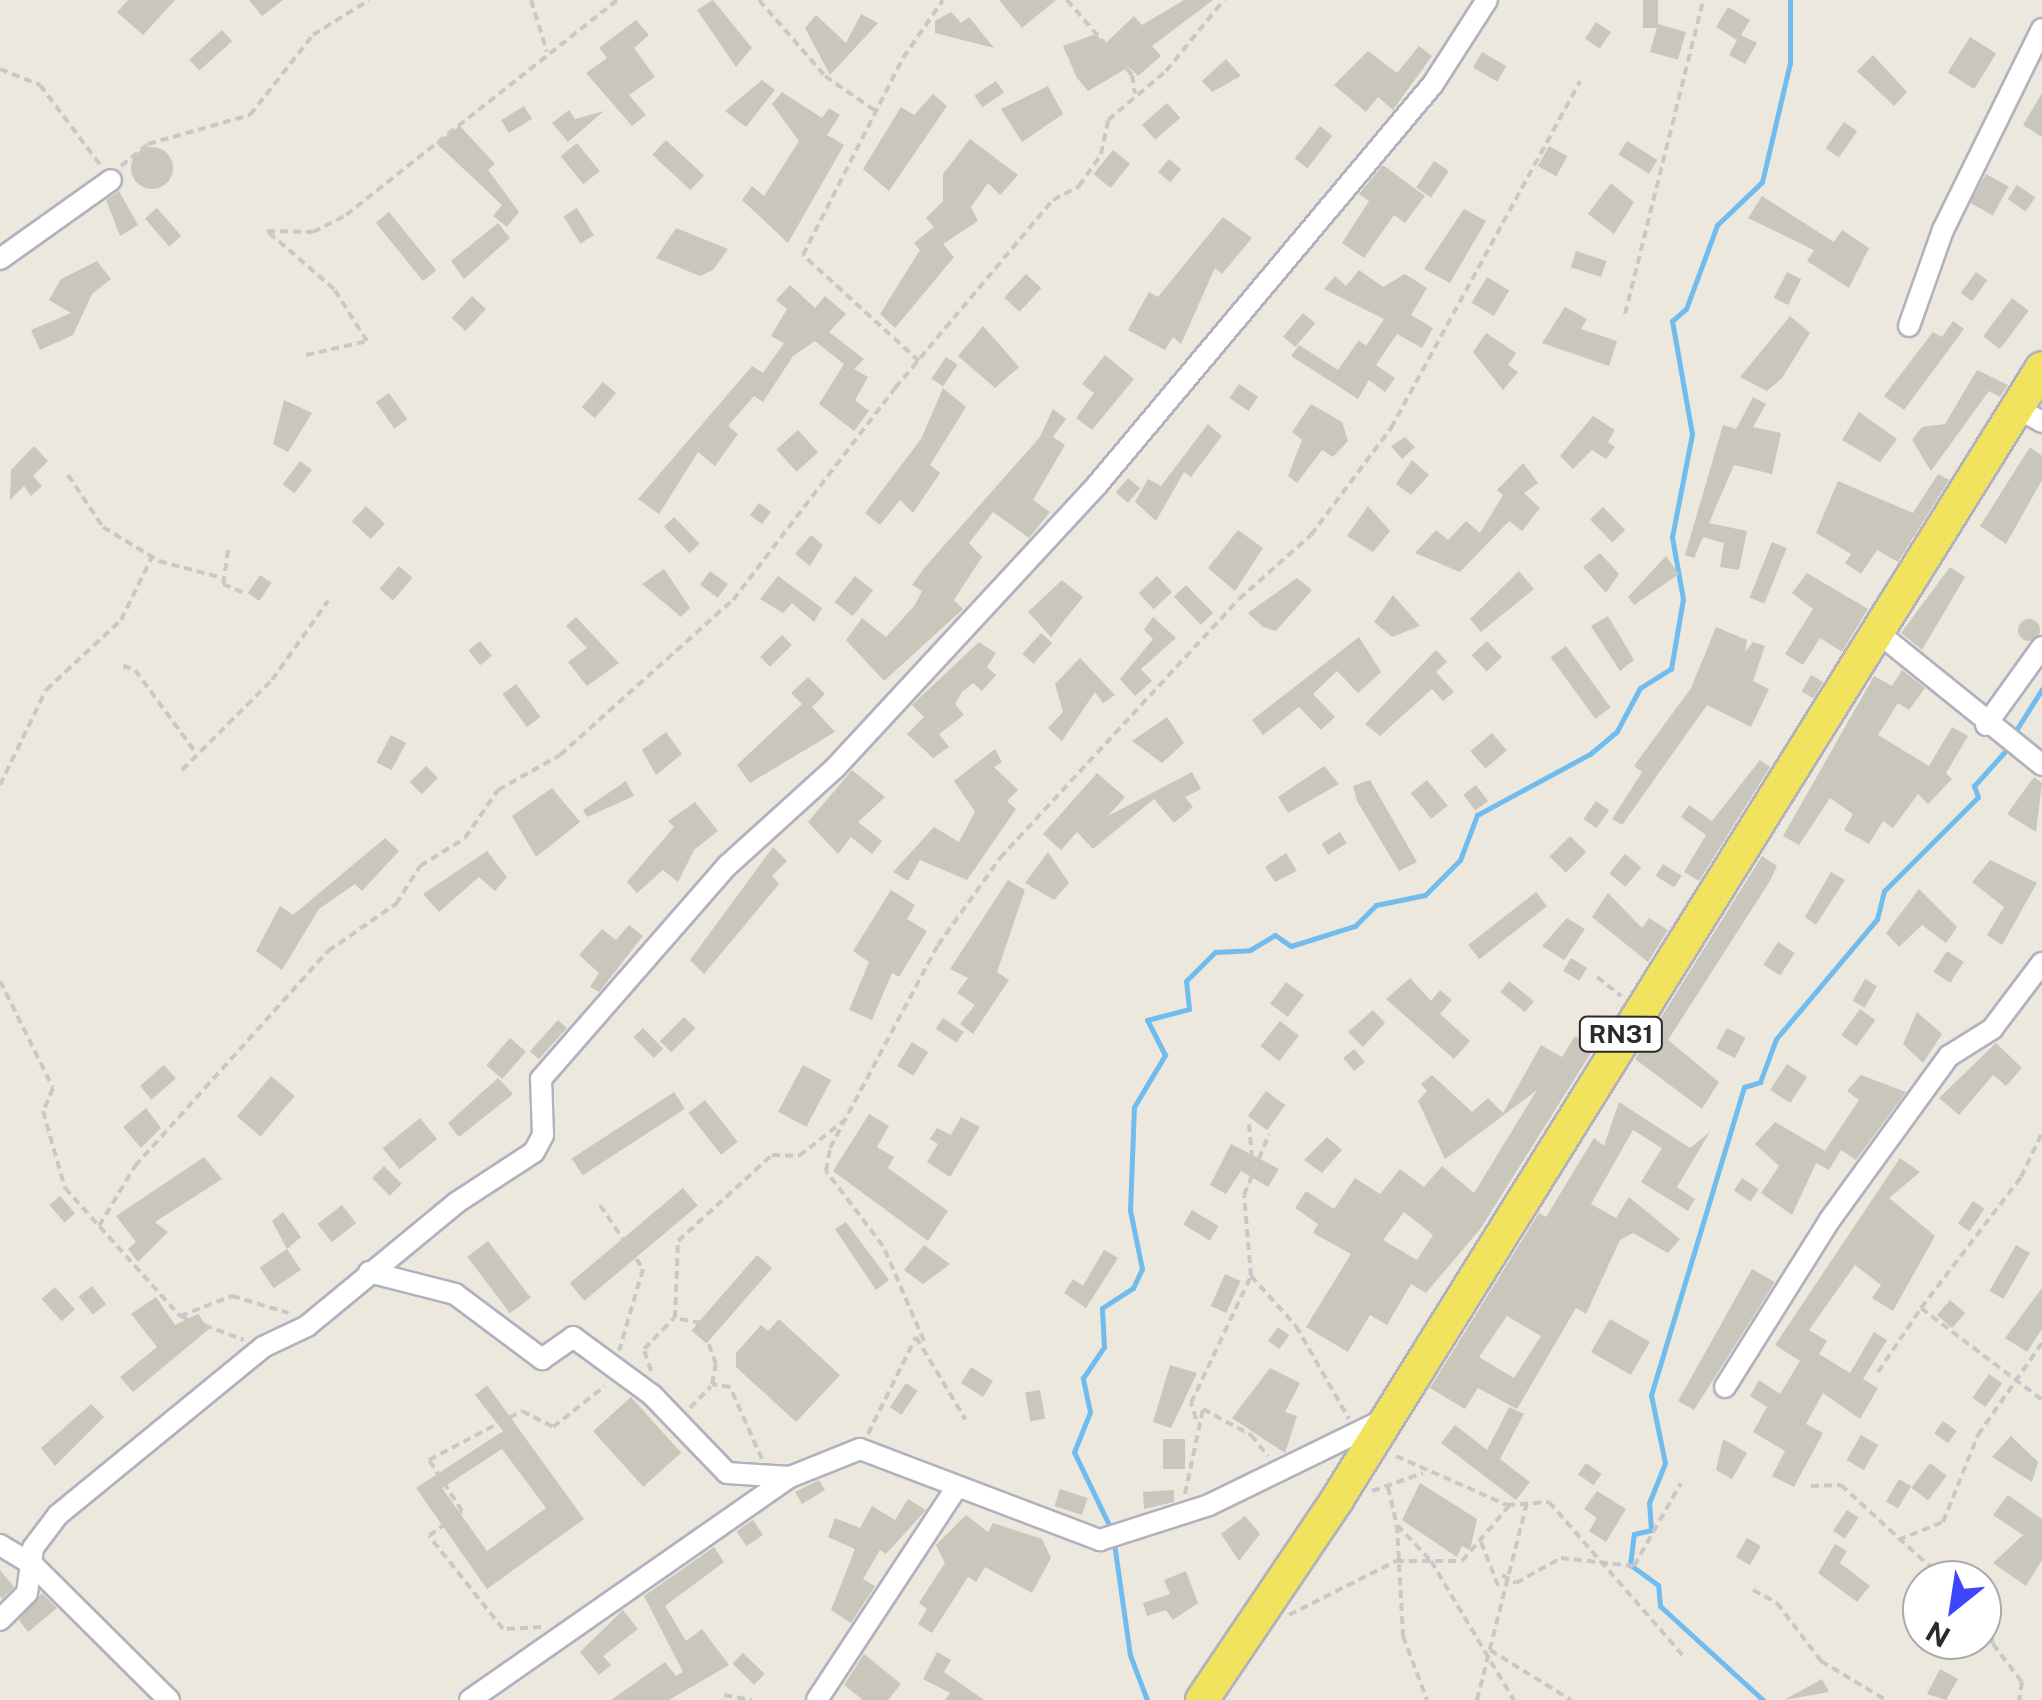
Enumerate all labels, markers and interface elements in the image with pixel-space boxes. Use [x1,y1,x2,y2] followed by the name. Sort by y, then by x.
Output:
[1578,1014,1664,1054] road number: RN31
[1902,1560,2002,1660] north arrow
[1920,1615,1955,1654] text: N

